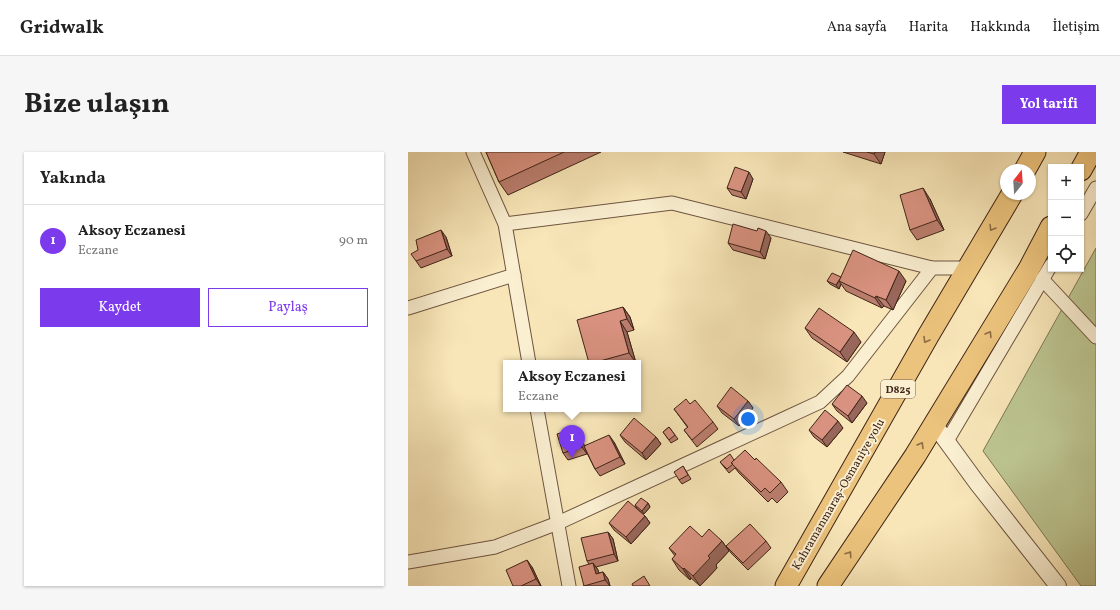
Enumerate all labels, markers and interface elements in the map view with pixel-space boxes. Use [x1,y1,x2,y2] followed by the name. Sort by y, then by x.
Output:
[20,15,104,41] text: Gridwalk
[827,18,887,37] text: Ana sayfa
[909,18,948,37] text: Harita
[970,18,1030,37] text: Hakkında
[1052,18,1100,37] text: İletişim
[24,85,170,124] text: Bize ulaşın
[1002,85,1096,124] button: Yol tarifi
[1000,164,1036,200] north arrow
[1048,164,1084,272] map controls
[1048,164,1084,200] button: +
[40,167,106,190] text: Yakında
[1048,200,1084,236] button: −
[78,221,186,242] text: Aksoy Eczanesi
[989,224,997,231] one-way arrow
[50,232,56,250] text: 1
[339,232,368,250] text: 90 m
[1048,236,1084,272] button: locate
[78,242,119,260] text: Eczane
[40,288,200,327] button: Kaydet
[208,288,368,327] button: Paylaş
[984,331,992,338] one-way arrow
[924,336,931,343] one-way arrow
[503,360,641,412] popup
[518,367,626,388] text: Aksoy Eczanesi
[881,380,915,398] road number: D825
[518,388,559,406] text: Eczane
[738,409,758,429] your location
[789,416,889,573] street label: Kahramanmaraş-Osmaniye yolu
[559,425,585,458] pin: 1
[917,442,924,449] one-way arrow
[844,551,851,558] one-way arrow

